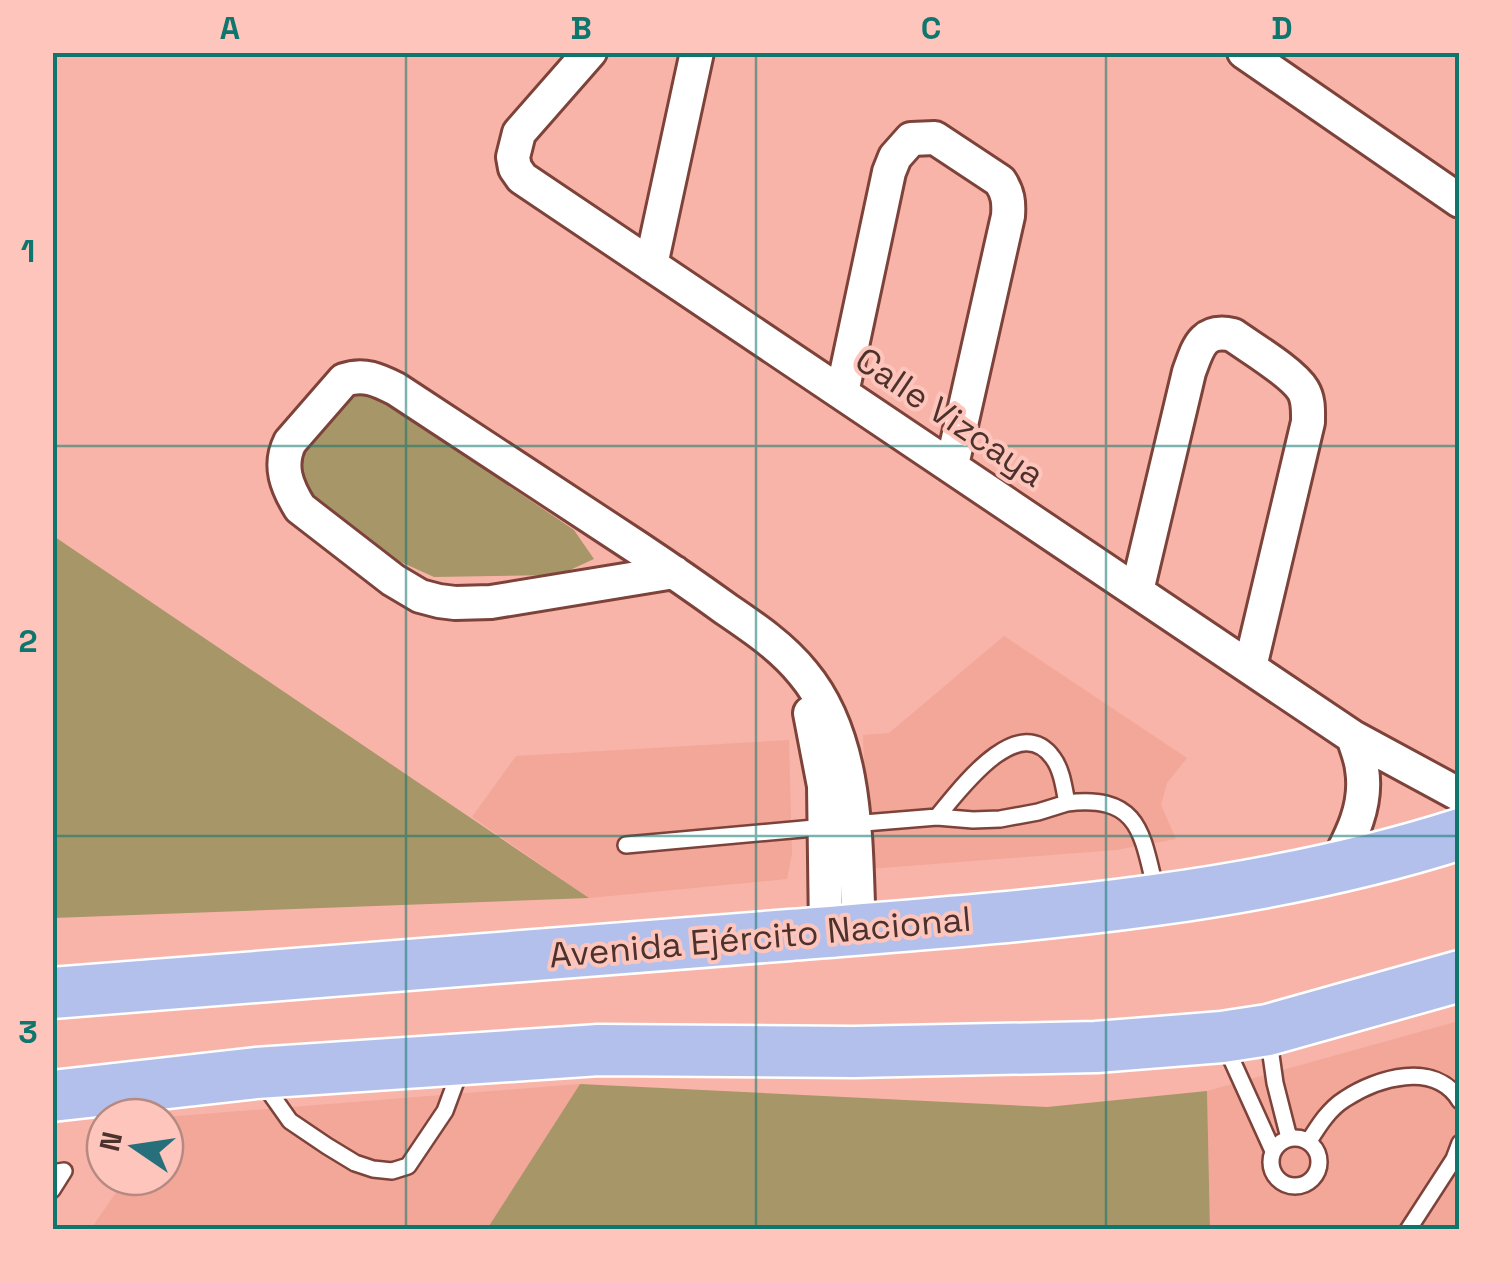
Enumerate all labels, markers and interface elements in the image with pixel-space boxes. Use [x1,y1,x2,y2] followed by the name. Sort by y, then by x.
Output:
[220,8,240,48] text: A
[570,8,592,48] text: B
[921,8,941,48] text: C
[1271,8,1293,48] text: D
[21,231,35,271] text: 1
[847,338,1053,496] street label: Calle Vizcaya
[18,621,38,661] text: 2
[547,897,973,977] street label: Avenida Ejército Nacional
[18,1012,38,1052] text: 3
[85,1097,185,1197] north arrow
[91,1128,130,1155] text: N

